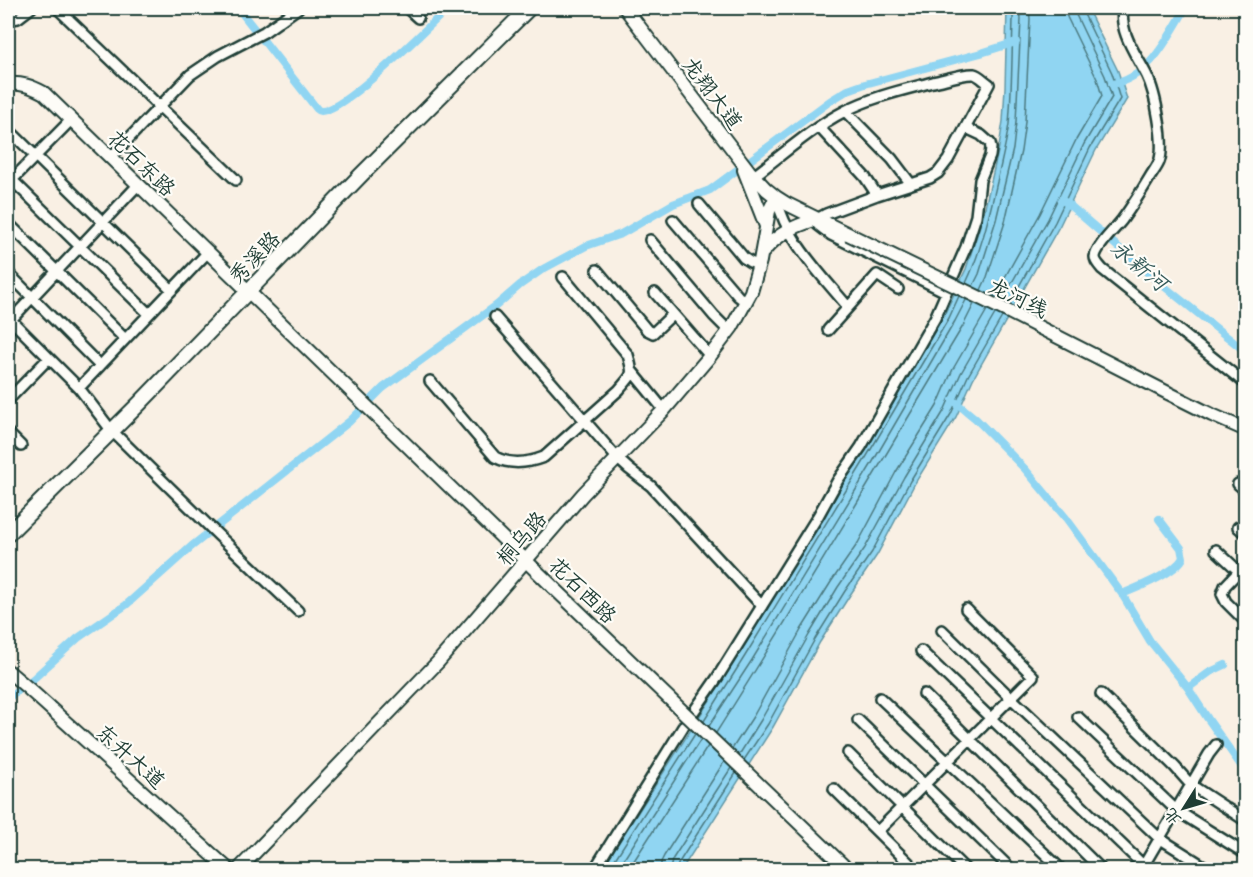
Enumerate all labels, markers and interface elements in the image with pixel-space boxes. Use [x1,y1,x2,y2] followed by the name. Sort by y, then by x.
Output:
[676,49,752,135] street label: 龙翔大道
[102,121,184,203] street label: 花石东路
[220,222,286,290] street label: 秀溪路
[1105,230,1179,300] water label: 永新河
[984,268,1054,324] street label: 龙河线
[487,503,553,571] street label: 桐乌路
[543,548,625,630] street label: 花石西路
[90,715,174,795] street label: 东升大道
[1154,778,1214,838] north arrow
[1157,804,1186,831] text: 北

